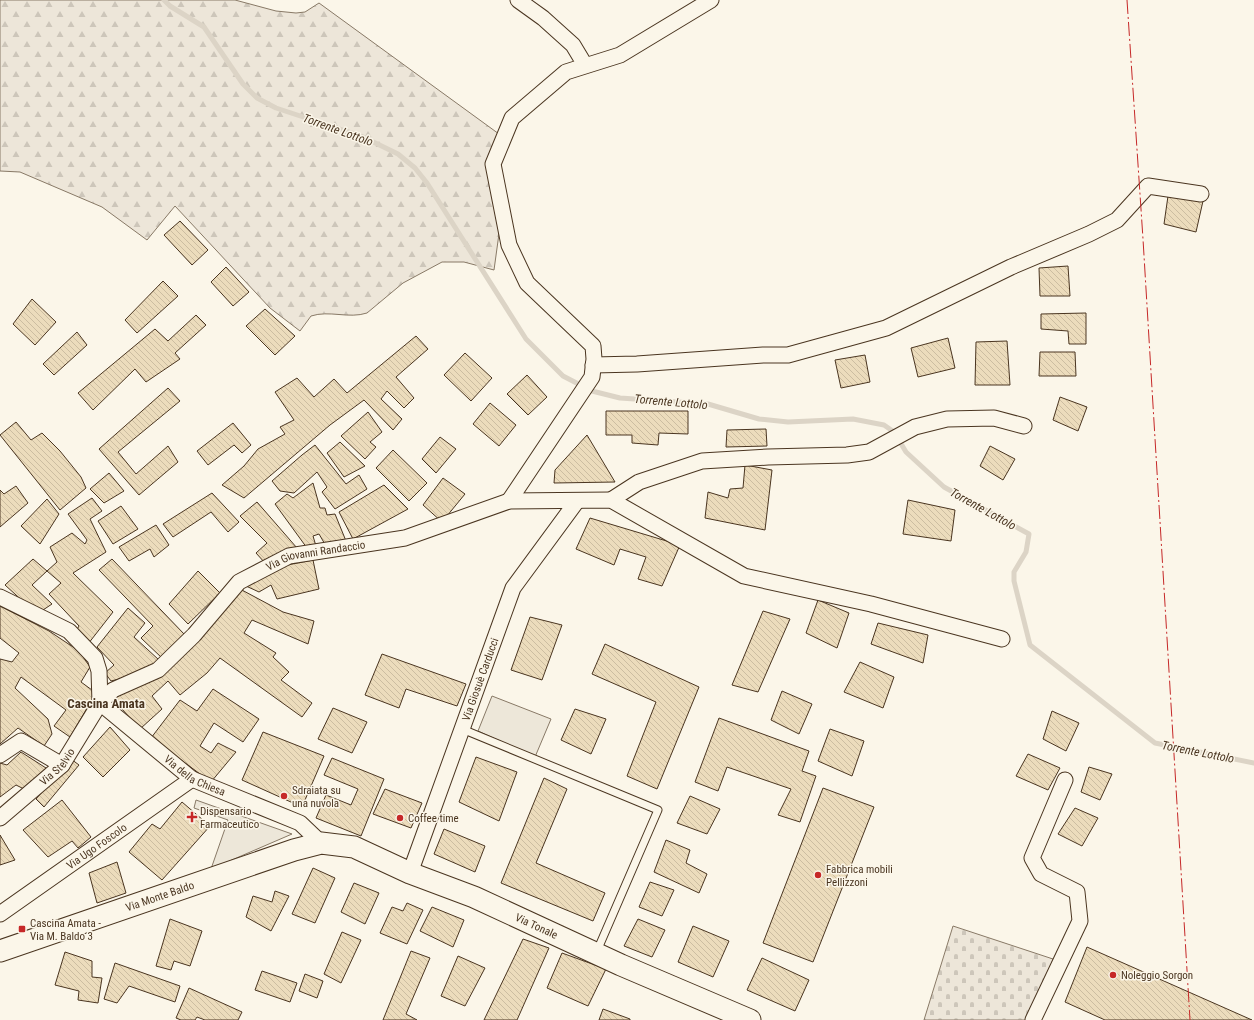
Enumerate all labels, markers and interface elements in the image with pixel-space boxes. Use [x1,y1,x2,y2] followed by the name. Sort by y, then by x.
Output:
[301,111,375,149] water label: Torrente Lottolo
[634,392,708,412] water label: Torrente Lottolo
[947,485,1019,533] water label: Torrente Lottolo
[264,538,367,573] street label: Via Giovanni Randaccio
[459,636,501,723] street label: Via Giosuè Carducci
[67,696,145,711] district label: Cascina Amata
[1161,738,1236,766] water label: Torrente Lottolo
[37,746,77,788] street label: Via Stelvio
[162,752,227,798] street label: Via della Chiesa
[292,784,341,810] place label: Sdraiata su una nuvola
[279,791,289,801] marker: Sdraiata su una nuvola
[200,805,260,831] place label: Dispensario Farmaceutico
[187,812,197,822] marker: Dispensario Farmaceutico
[408,812,459,825] place label: Coffee time
[395,813,405,823] marker: Coffee time
[64,820,130,872] street label: Via Ugo Foscolo
[826,863,893,889] place label: Fabbrica mobili Pellizzoni
[813,870,823,880] marker: Fabbrica mobili Pellizzoni
[124,878,196,914] street label: Via Monte Baldo
[513,911,560,941] street label: Via Tonale
[30,917,101,943] place label: Cascina Amata - Via M. Baldo 3
[17,924,27,934] marker: Cascina Amata - Via M. Baldo 3
[1121,969,1193,982] place label: Noleggio Sorgon
[1108,970,1118,980] marker: Noleggio Sorgon

